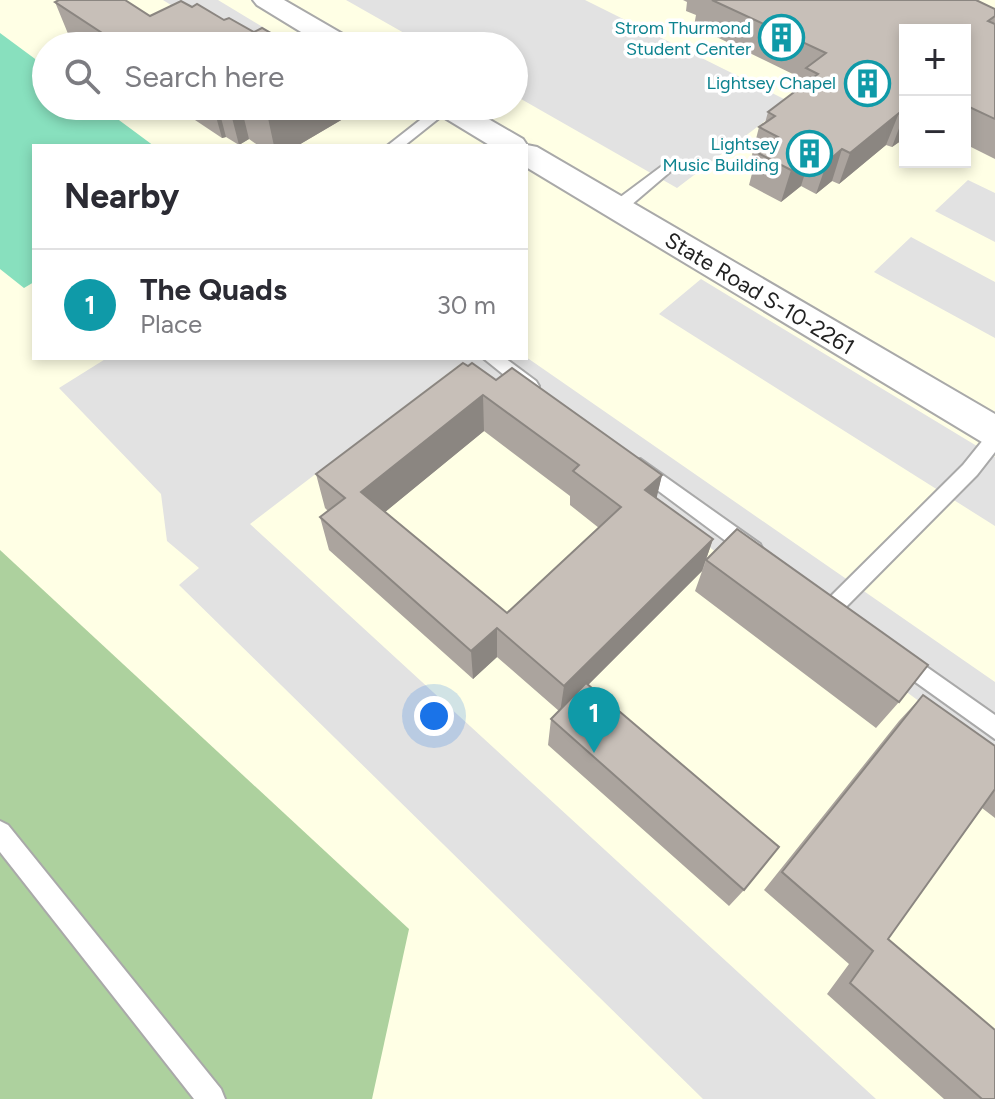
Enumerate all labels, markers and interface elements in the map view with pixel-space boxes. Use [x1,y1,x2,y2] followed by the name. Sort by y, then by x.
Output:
[758,14,806,62] building icon: Strom Thurmond Student Center
[614,17,751,60] place label: Strom Thurmond Student Center
[899,24,971,168] map controls
[899,24,971,96] button: +
[32,32,528,120] search box
[60,54,104,98] icon: search
[124,58,284,95] text: Search here
[843,59,891,107] building icon: Lightsey Chapel
[707,72,836,94] place label: Lightsey Chapel
[899,96,971,168] button: −
[786,130,834,178] building icon: Lightsey Music Building
[662,133,780,176] place label: Lightsey Music Building
[64,176,179,217] text: Nearby
[660,226,859,361] street label: State Road S-10-2261
[140,271,287,308] text: The Quads
[85,289,95,321] text: 1
[437,289,496,321] text: 30 m
[140,308,202,340] text: Place
[568,687,620,753] pin: 1
[414,696,454,736] your location

